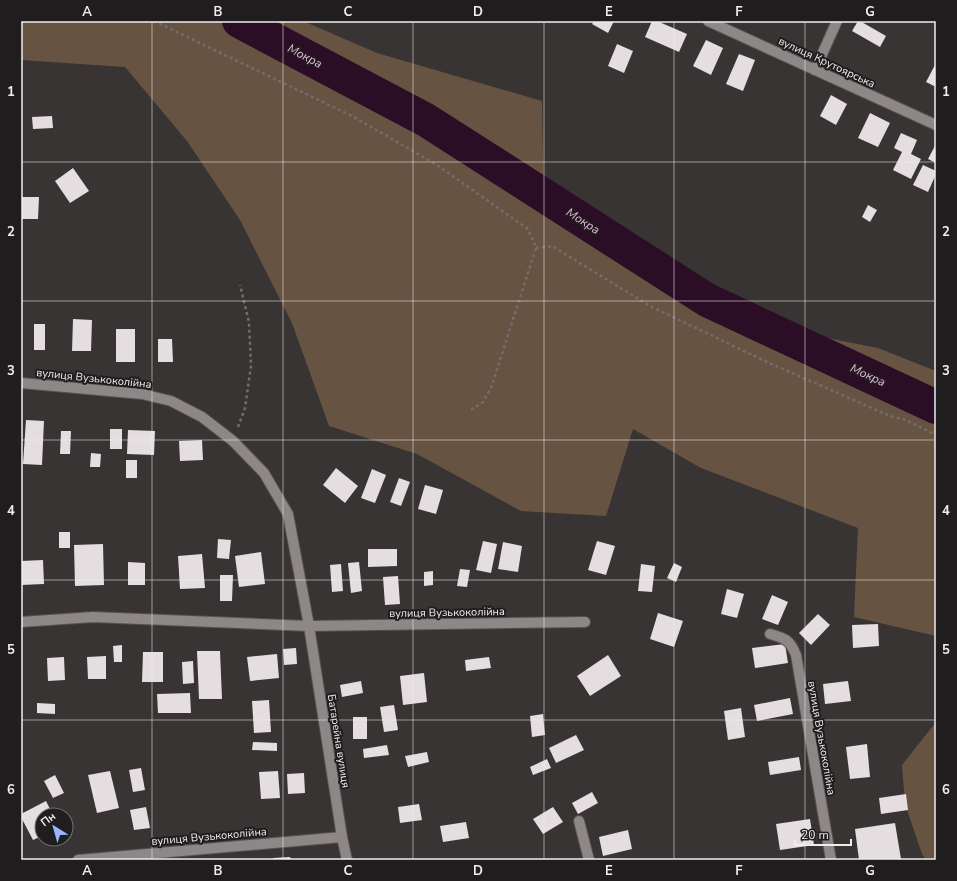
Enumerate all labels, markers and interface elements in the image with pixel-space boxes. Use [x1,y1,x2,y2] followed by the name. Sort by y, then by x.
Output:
[82,3,92,21] text: A
[214,3,223,21] text: B
[344,3,353,21] text: C
[473,3,483,21] text: D
[605,3,613,21] text: E
[735,3,743,21] text: F
[865,3,875,21] text: G
[776,33,878,92] street label: вулиця Крутоярська
[285,40,325,72] water label: Мокра
[7,83,15,101] text: 1
[942,83,950,101] text: 1
[563,204,603,238] water label: Мокра
[7,223,15,241] text: 2
[942,223,950,241] text: 2
[848,360,888,390] water label: Мокра
[7,362,15,380] text: 3
[942,362,950,380] text: 3
[36,365,152,392] street label: вулиця Вузькоколійна
[7,502,15,520] text: 4
[942,502,950,520] text: 4
[389,604,505,621] street label: вулиця Вузькоколійна
[7,641,15,659] text: 5
[942,641,950,659] text: 5
[804,680,839,796] street label: вулиця Вузькоколійна
[324,693,353,789] street label: Батарейна вулиця
[7,781,15,799] text: 6
[942,781,950,799] text: 6
[34,807,74,847] north arrow
[38,809,59,830] text: Пн
[795,821,851,847] scale bar
[151,824,267,849] street label: вулиця Вузькоколійна
[801,827,829,843] text: 20 m
[82,862,92,880] text: A
[214,862,223,880] text: B
[344,862,353,880] text: C
[473,862,483,880] text: D
[605,862,613,880] text: E
[735,862,743,880] text: F
[865,862,875,880] text: G

